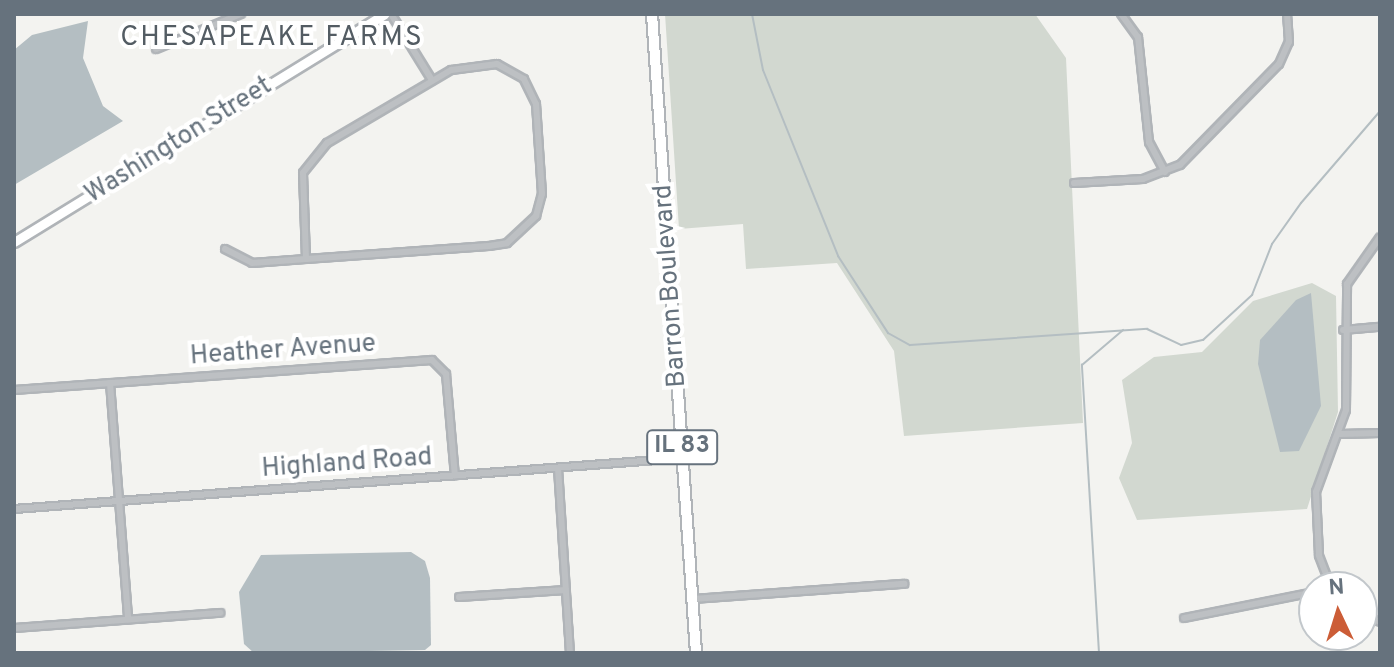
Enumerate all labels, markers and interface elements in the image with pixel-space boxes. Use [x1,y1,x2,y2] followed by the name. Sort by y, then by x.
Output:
[120,21,424,55] district label: CHESAPEAKE FARMS
[80,71,278,211] street label: Washington Street
[648,183,694,389] street label: Barron Boulevard
[189,329,377,373] street label: Heather Avenue
[644,427,720,467] road number: IL 83
[261,442,433,486] street label: Highland Road
[1298,571,1378,651] north arrow
[1328,575,1345,603] text: N

